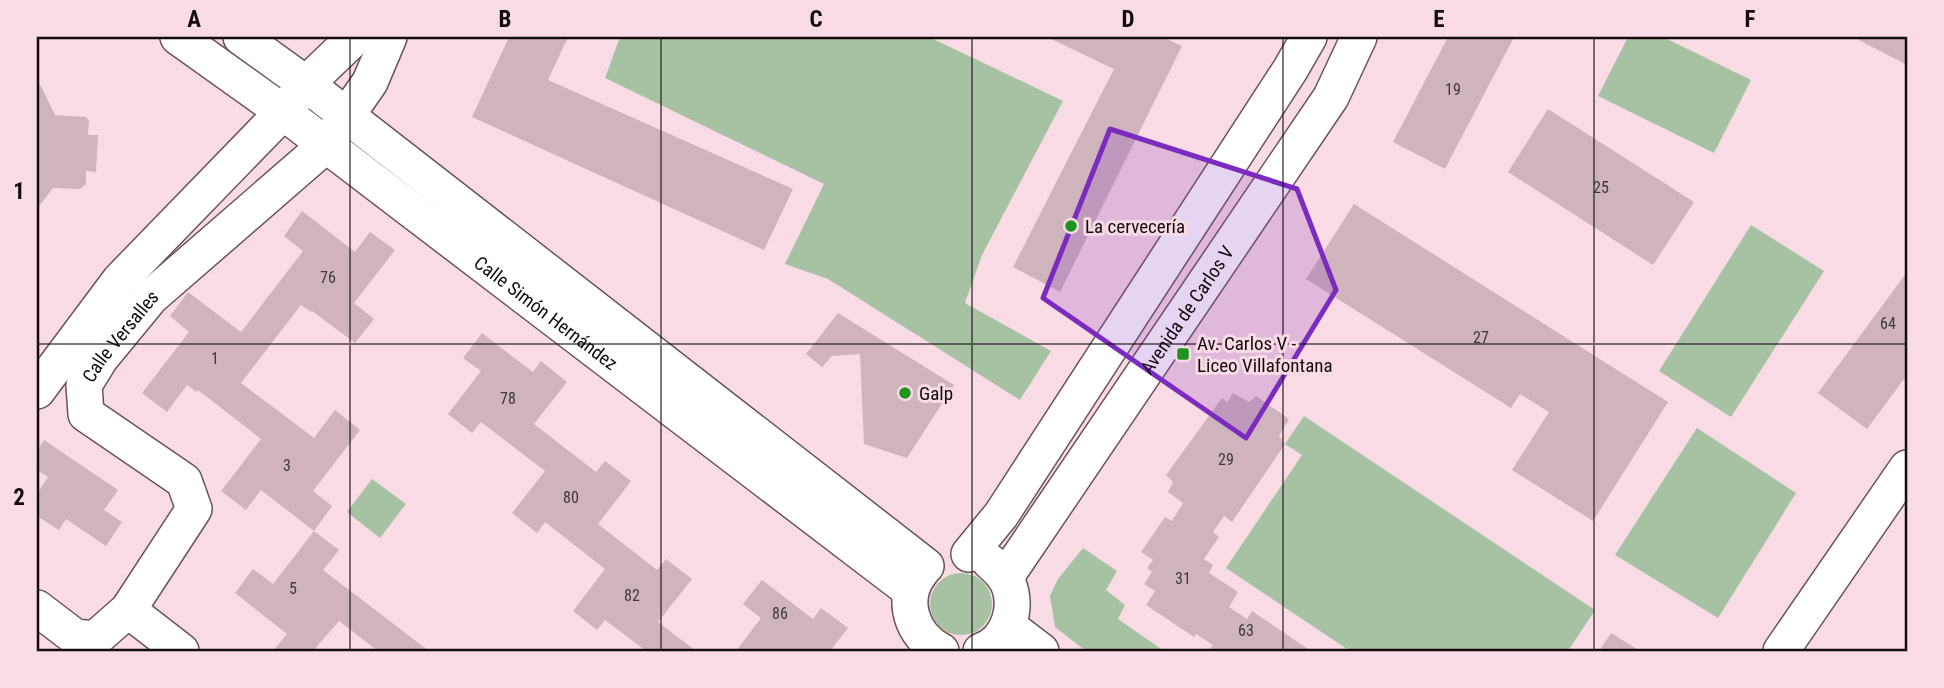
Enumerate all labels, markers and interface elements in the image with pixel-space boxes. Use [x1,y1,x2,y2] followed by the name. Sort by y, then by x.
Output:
[187,6,201,33] text: A
[499,6,511,33] text: B
[809,6,823,33] text: C
[1122,6,1135,33] text: D
[1433,6,1445,33] text: E
[1745,6,1756,33] text: F
[1445,80,1461,99] house number: 19
[13,178,25,205] text: 1
[1593,178,1609,197] house number: 25
[1085,215,1185,238] place label: La cervecería
[1063,218,1079,234] marker: La cervecería
[1135,241,1239,378] street label: Avenida de Carlos V
[470,251,622,375] street label: Calle Simón Hernández
[320,268,336,287] house number: 76
[77,285,163,386] street label: Calle Versalles
[1880,314,1896,333] house number: 64
[1473,328,1489,347] house number: 27
[1197,332,1333,377] place label: Av. Carlos V - Liceo Villafontana
[1175,346,1191,362] marker: Av. Carlos V - Liceo Villafontana
[211,349,219,368] house number: 1
[919,382,953,405] place label: Galp
[897,385,913,401] marker: Galp
[500,389,516,408] house number: 78
[1218,450,1234,469] house number: 29
[283,456,291,475] house number: 3
[13,484,25,511] text: 2
[563,488,579,507] house number: 80
[1175,569,1191,588] house number: 31
[289,579,297,598] house number: 5
[624,586,640,605] house number: 82
[772,604,788,623] house number: 86
[1238,621,1254,640] house number: 63

